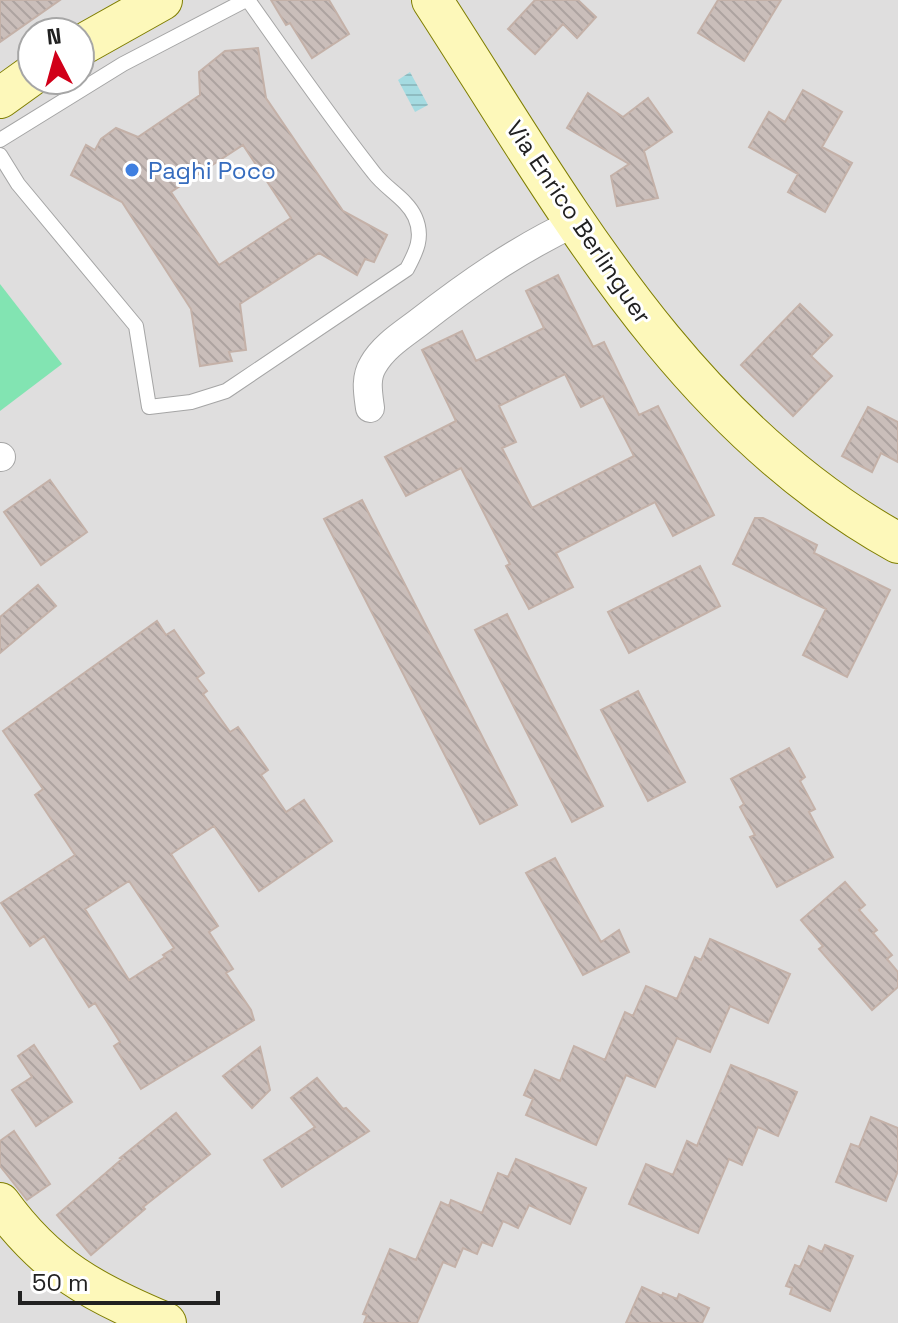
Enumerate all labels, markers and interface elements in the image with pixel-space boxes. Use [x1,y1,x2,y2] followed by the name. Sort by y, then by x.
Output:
[16,16,96,96] north arrow
[45,21,63,51] text: N
[500,115,658,329] street label: Via Enrico Berlinguer
[148,155,276,186] place label: Paghi Poco
[123,161,141,179] marker: Paghi Poco
[20,1255,218,1305] scale bar
[32,1267,89,1298] text: 50 m

